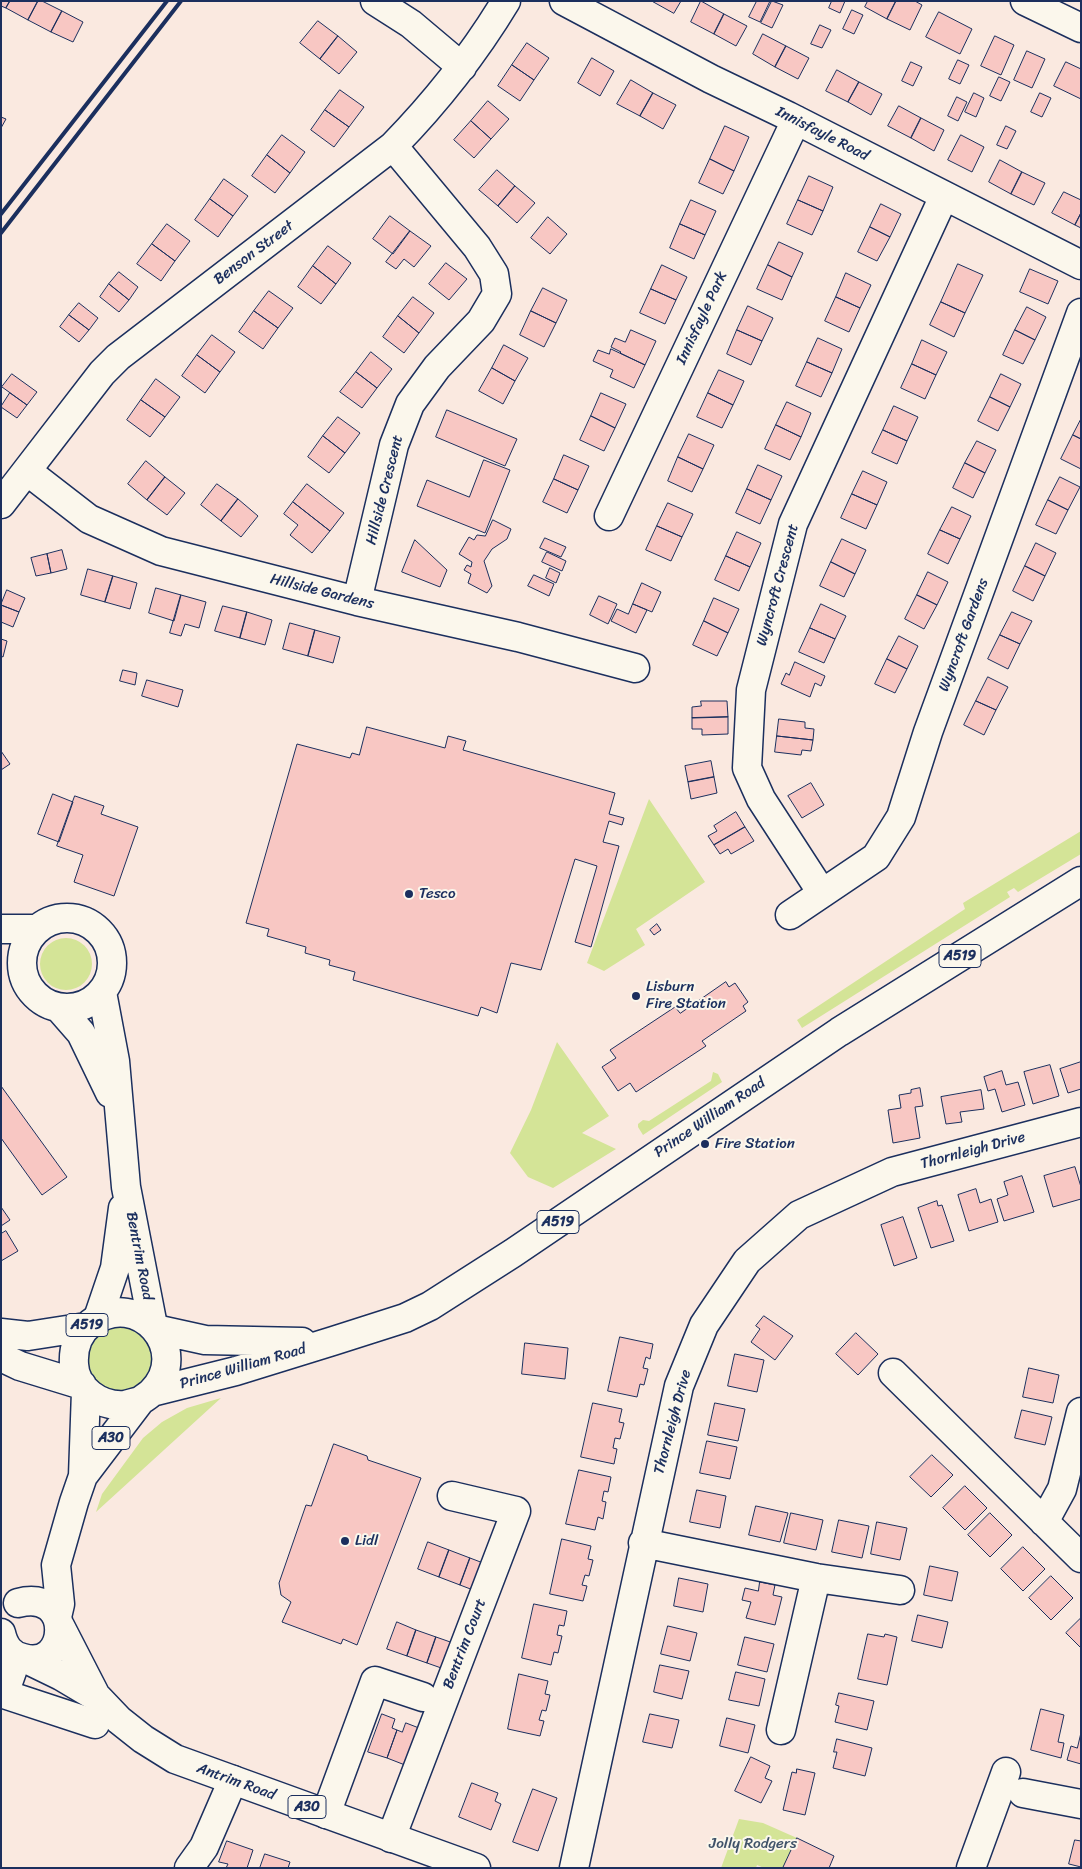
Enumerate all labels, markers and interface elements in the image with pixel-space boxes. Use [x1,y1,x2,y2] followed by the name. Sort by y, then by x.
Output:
[773,103,871,165] street label: Innisfayle Road
[210,217,298,289] street label: Benson Street
[673,269,731,367] street label: Innisfayle Park
[363,433,407,547] street label: Hillside Crescent
[753,522,803,648] street label: Wyncroft Crescent
[268,570,376,614] street label: Hillside Gardens
[935,576,993,694] street label: Wyncroft Gardens
[419,885,456,903] place label: Tesco
[403,888,415,900] marker: Tesco
[939,944,981,968] road number: A519
[646,978,726,1013] place label: Lisburn Fire Station
[630,990,642,1002] marker: Lisburn Fire Station
[651,1074,769,1162] street label: Prince William Road
[919,1128,1027,1174] street label: Thornleigh Drive
[715,1135,795,1153] place label: Fire Station
[699,1138,711,1150] marker: Fire Station
[122,1210,156,1302] street label: Bentrim Road
[537,1210,579,1234] road number: A519
[66,1314,108,1336] road number: A519
[178,1340,308,1394] street label: Prince William Road
[650,1368,696,1476] street label: Thornleigh Drive
[92,1426,130,1450] road number: A30
[355,1532,378,1550] place label: Lidl
[339,1535,351,1547] marker: Lidl
[440,1596,490,1692] street label: Bentrim Court
[194,1759,278,1805] street label: Antrim Road
[288,1795,326,1818] road number: A30
[709,1835,797,1853] park label: Jolly Rodgers

